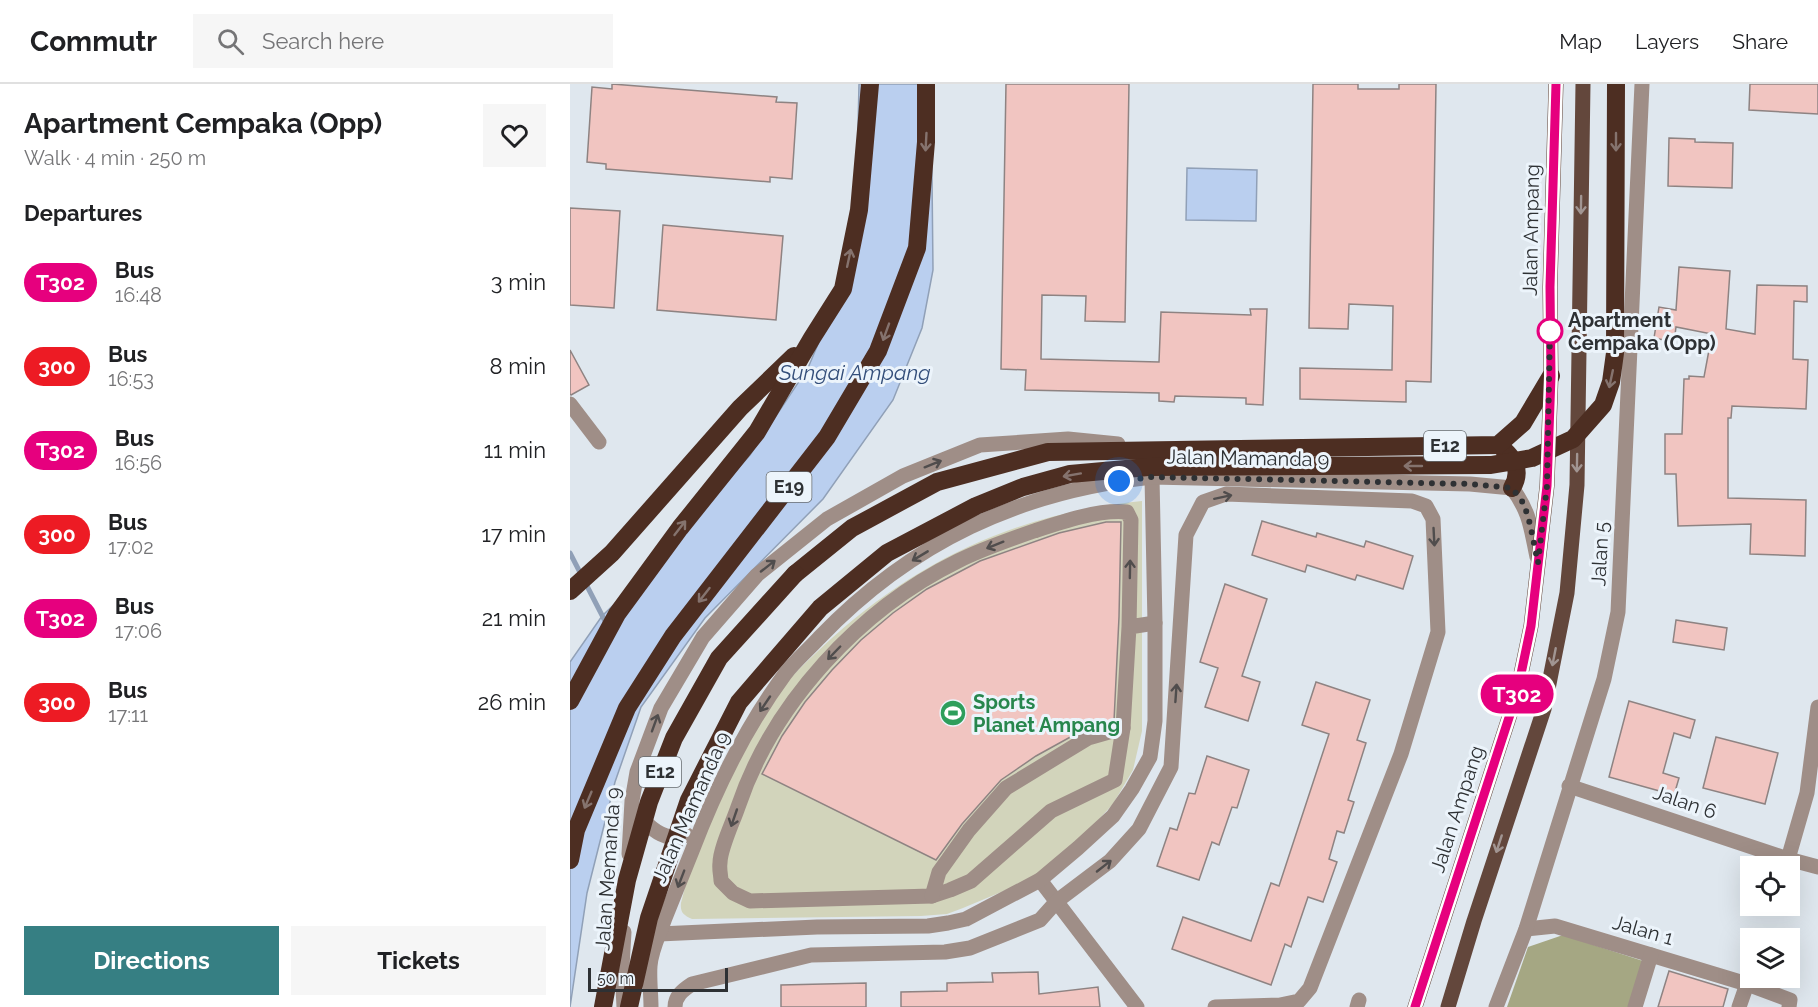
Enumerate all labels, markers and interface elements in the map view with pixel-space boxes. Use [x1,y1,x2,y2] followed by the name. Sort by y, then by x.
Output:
[193,14,613,68] search box
[30,25,157,58] text: Commutr
[214,25,247,58] icon: search
[262,28,384,54] text: Search here
[1559,29,1602,54] text: Map
[1635,29,1699,54] text: Layers
[1732,29,1788,54] text: Share
[483,104,546,167] button: heart
[24,107,382,140] text: Apartment Cempaka (Opp)
[920,132,931,152] one-way arrow
[1610,132,1622,152] one-way arrow
[24,146,206,170] text: Walk · 4 min · 250 m
[1518,164,1544,296] street label: Jalan Ampang
[1575,195,1587,215] one-way arrow
[24,200,142,226] text: Departures
[844,249,856,268] one-way arrow
[115,257,154,283] text: Bus
[491,269,546,295] text: 3 min
[36,270,85,295] text: T302
[115,283,162,307] text: 16:48
[1568,308,1716,355] place label: Apartment Cempaka (Opp)
[1537,318,1563,344] marker: Apartment Cempaka (Opp)
[879,322,890,340] one-way arrow
[108,341,147,367] text: Bus
[490,353,546,379] text: 8 min
[38,354,76,379] text: 300
[778,360,931,385] water label: Sungai Ampang
[108,367,154,391] text: 16:53
[1605,369,1616,388] one-way arrow
[115,425,154,451] text: Bus
[1424,431,1466,461] road number: E12
[484,437,546,463] text: 11 min
[36,438,85,463] text: T302
[1166,445,1330,471] street label: Jalan Mamanda 9
[115,451,162,475] text: 16:56
[1571,453,1583,473] one-way arrow
[923,458,942,469] one-way arrow
[1404,460,1424,471] one-way arrow
[1104,466,1134,496] your location
[1063,470,1082,481] one-way arrow
[766,472,812,502] road number: E19
[1213,491,1232,502] one-way arrow
[108,509,147,535] text: Bus
[674,520,687,536] one-way arrow
[481,521,546,547] text: 17 min
[1586,521,1614,587] street label: Jalan 5
[38,522,76,547] text: 300
[1429,526,1440,546] one-way arrow
[108,535,154,559] text: 17:02
[986,540,1005,551] one-way arrow
[912,550,929,562] one-way arrow
[1125,559,1136,579] one-way arrow
[760,560,776,573] one-way arrow
[698,587,711,603] one-way arrow
[115,593,154,619] text: Bus
[482,605,546,631] text: 21 min
[36,606,85,631] text: T302
[115,619,162,643] text: 17:06
[827,645,842,660] one-way arrow
[1548,646,1559,666] one-way arrow
[1475,674,1559,714] line badge: T302
[108,677,147,703] text: Bus
[1493,682,1541,707] text: T302
[1171,684,1182,704] one-way arrow
[478,689,546,715] text: 26 min
[38,690,76,715] text: 300
[973,690,1120,737] place label: Sports Planet Ampang
[759,695,771,712] one-way arrow
[938,698,968,728] sports icon: Sports Planet Ampang
[108,703,148,727] text: 17:11
[651,714,662,733] one-way arrow
[647,728,735,886] street label: Jalan Mamanda 9
[1425,743,1489,875] street label: Jalan Ampang
[639,757,681,787] road number: E12
[1650,780,1720,824] street label: Jalan 6
[590,787,626,951] street label: Jalan Memanda 9
[582,790,593,809] one-way arrow
[728,808,739,827] one-way arrow
[1493,834,1504,853] one-way arrow
[1740,856,1800,988] map controls
[1740,856,1800,916] button: locate
[1095,859,1111,872] one-way arrow
[674,869,685,888] one-way arrow
[1610,910,1677,950] street label: Jalan 1
[24,926,279,995] button: Directions
[291,926,546,995] button: Tickets
[1740,928,1800,988] button: layers
[588,965,728,992] scale bar
[597,969,634,988] text: 50 m

